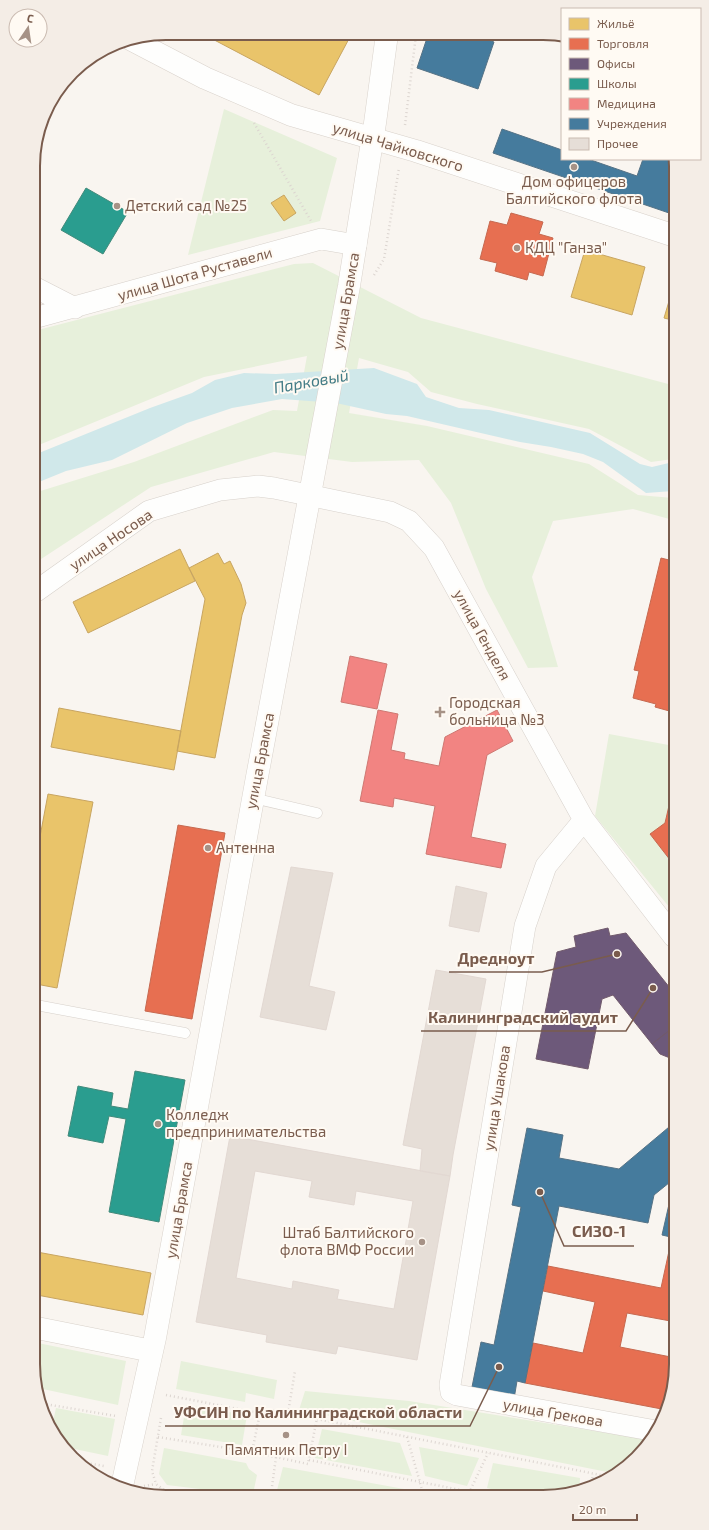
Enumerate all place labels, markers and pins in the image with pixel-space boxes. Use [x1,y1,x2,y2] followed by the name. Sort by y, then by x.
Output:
[569,162,579,172] marker: Дом офицеров Балтийского флота
[506,172,642,207] place label: Дом офицеров Балтийского флота
[125,196,247,214] place label: Детский сад №25
[112,201,122,211] marker: Детский сад №25
[525,238,607,256] place label: КДЦ "Ганза"
[512,243,522,253] marker: КДЦ "Ганза"
[449,693,545,728] place label: Городская больница №3
[434,706,446,718] marker: Городская больница №3
[216,838,275,856] place label: Антенна
[203,843,213,853] marker: Антенна
[449,944,542,972] callout: Дредноут
[421,1003,626,1031] callout: Калининградский аудит
[166,1105,326,1140] place label: Колледж предпринимательства
[153,1119,163,1129] marker: Колледж предпринимательства
[564,1218,634,1246] callout: СИЗО-1
[280,1223,414,1258] place label: Штаб Балтийского флота ВМФ России
[417,1237,427,1247] marker: Штаб Балтийского флота ВМФ России
[165,1398,470,1426] callout: УФСИН по Калининградской области
[281,1430,291,1440] marker: Памятник Петру I
[224,1440,348,1459] place label: Памятник Петру I

